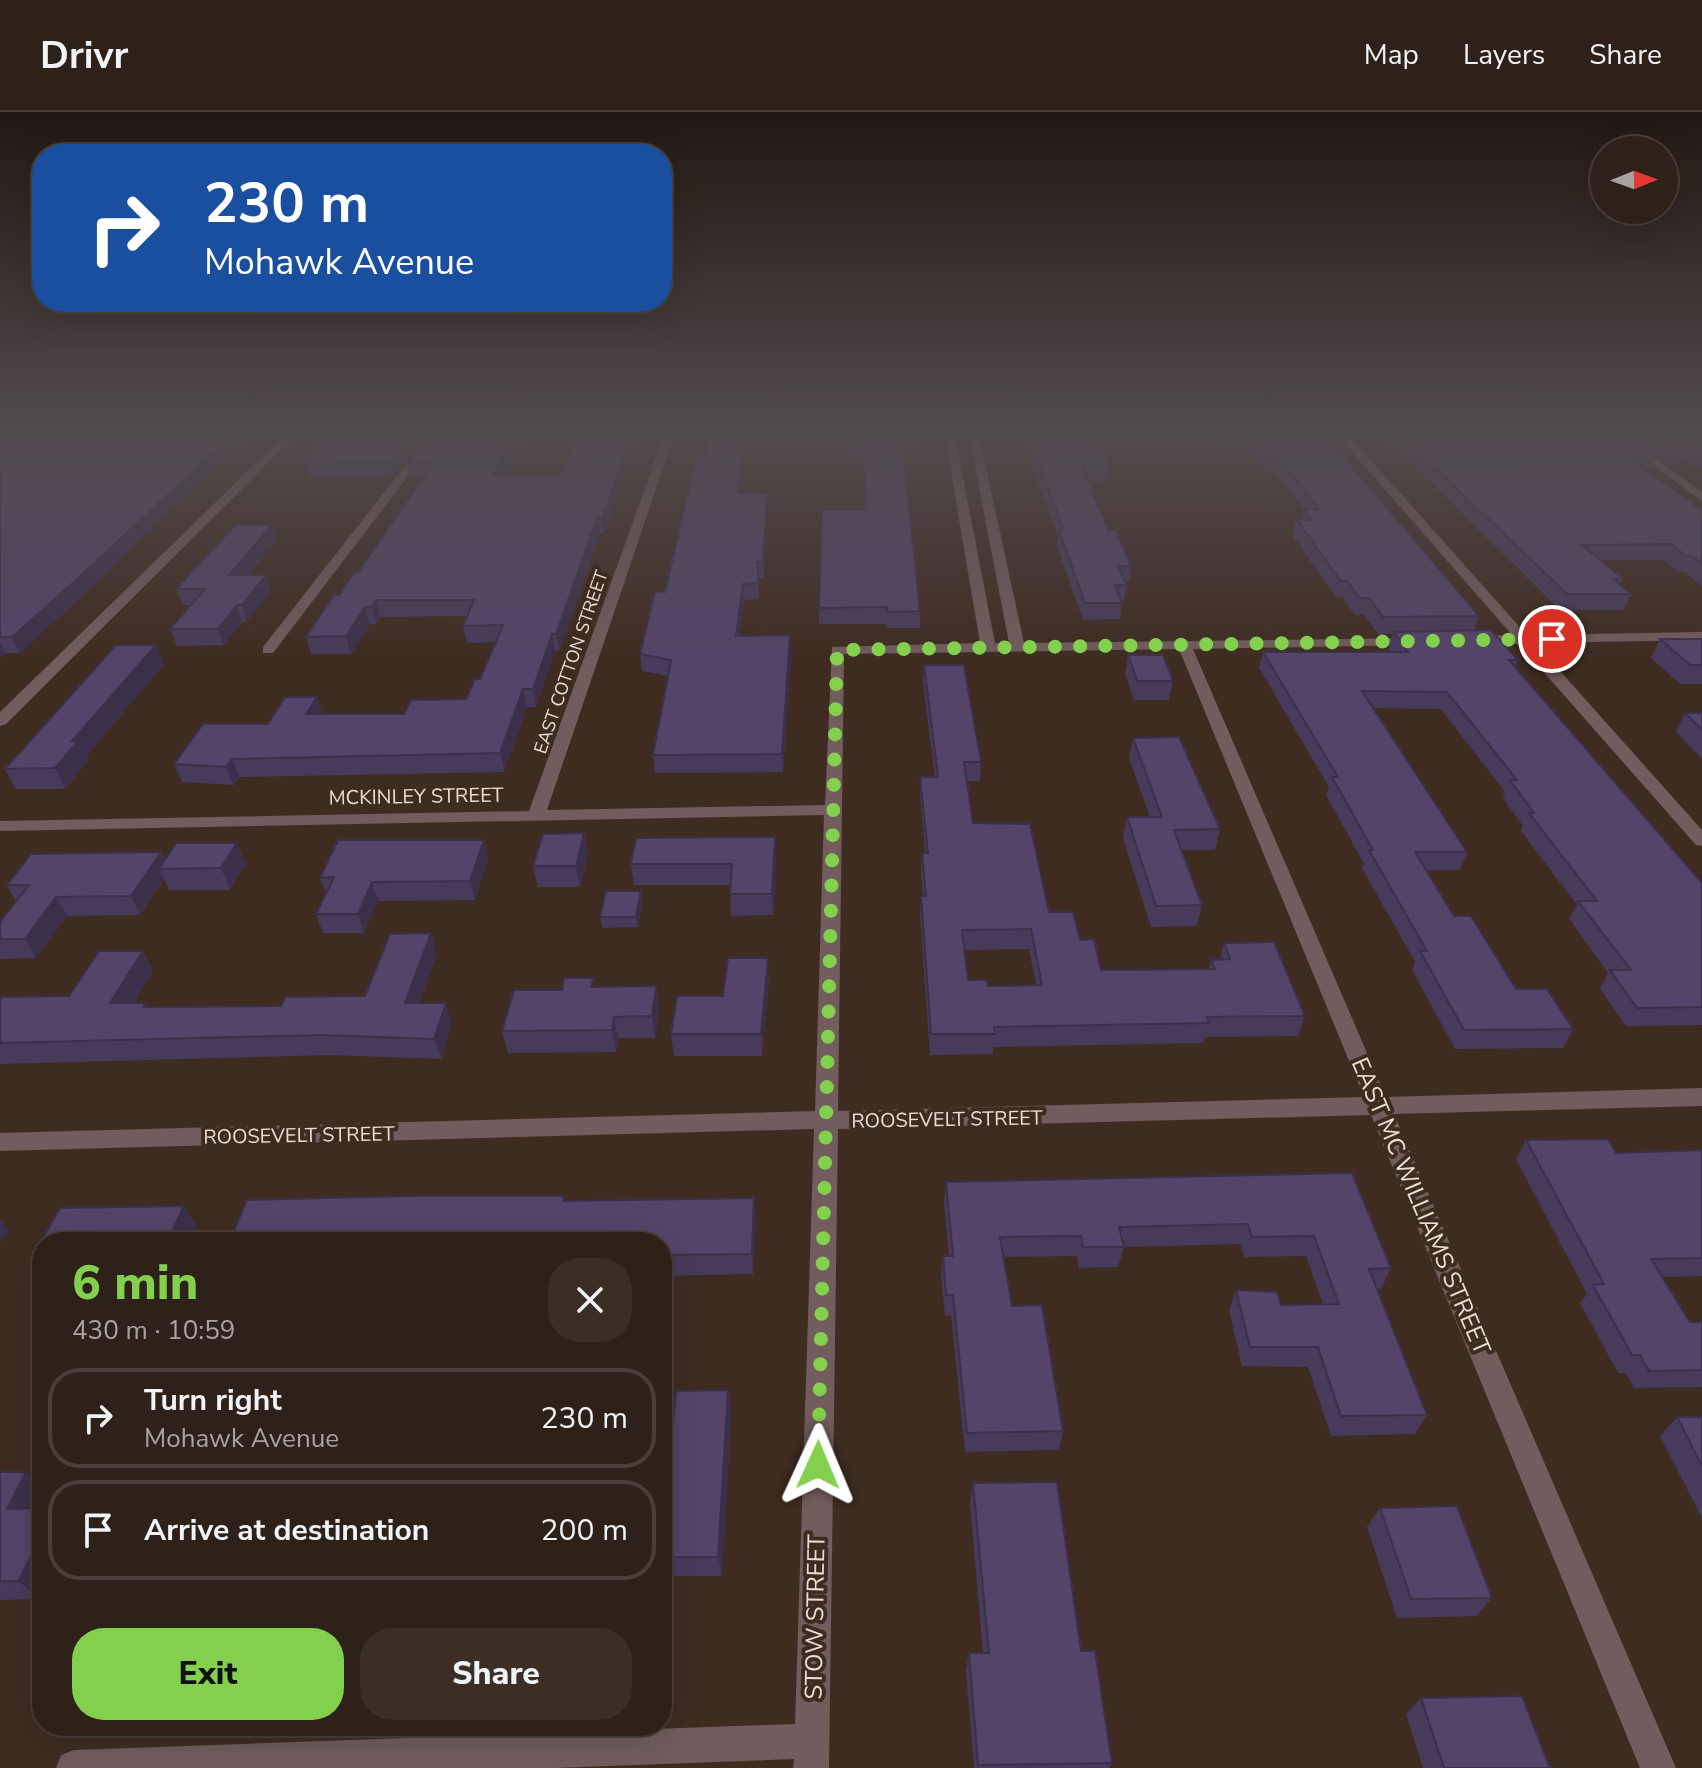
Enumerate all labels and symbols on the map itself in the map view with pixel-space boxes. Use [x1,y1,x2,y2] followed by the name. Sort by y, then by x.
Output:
[1590,136,1678,224] north arrow
[528,567,614,757] street label: EAST COTTON STREET
[1518,605,1586,673] pin
[328,781,504,812] street label: MCKINLEY STREET
[1344,1053,1498,1360] street label: EAST MC WILLIAMS STREET
[851,1104,1043,1135] street label: ROOSEVELT STREET
[203,1120,395,1151] street label: ROOSEVELT STREET
[776,1423,860,1507] position arrow
[798,1533,832,1700] street label: STOW STREET

